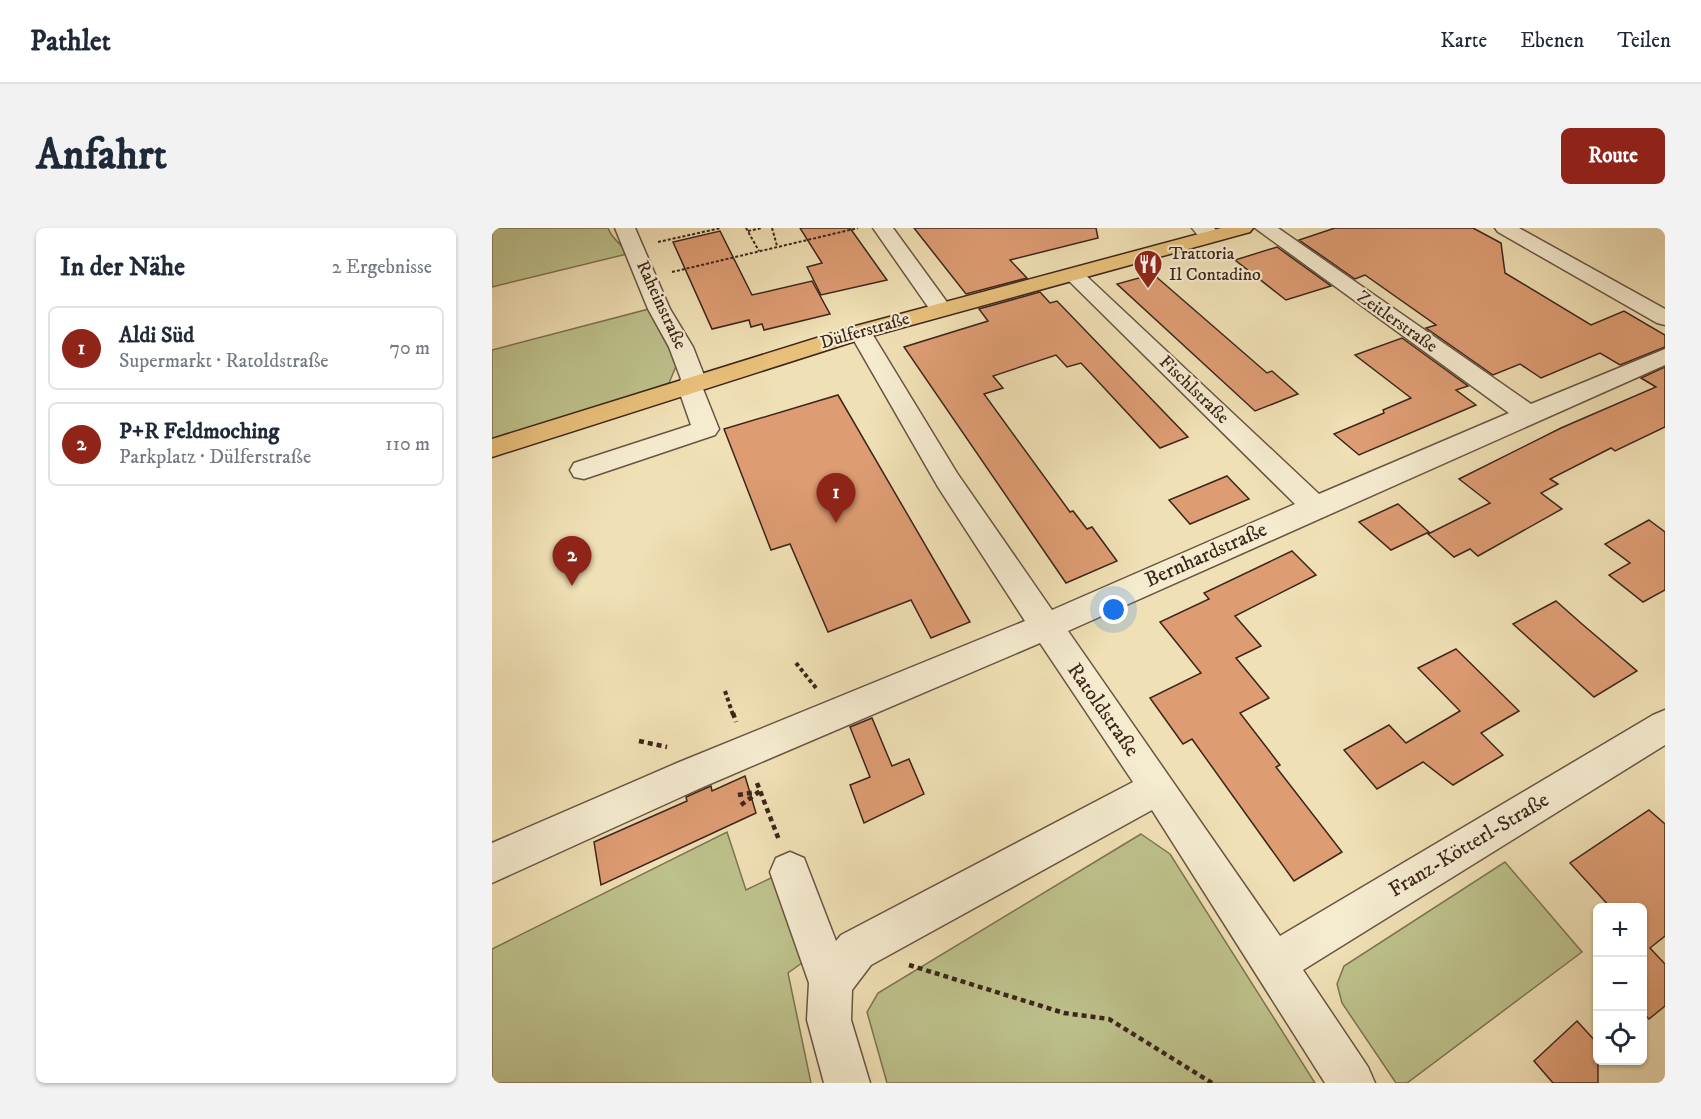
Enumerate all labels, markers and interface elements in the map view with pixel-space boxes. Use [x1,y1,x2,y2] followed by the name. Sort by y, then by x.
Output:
[30,24,111,59] text: Pathlet
[1440,28,1487,54] text: Karte
[1520,28,1584,54] text: Ebenen
[1617,28,1671,54] text: Teilen
[1561,128,1665,184] button: Route
[36,130,167,182] text: Anfahrt
[1169,243,1261,286] place label: Trattoria Il Contadino
[1132,248,1164,290] restaurant icon: Trattoria Il Contadino
[60,251,185,284] text: In der Nähe
[332,255,432,280] text: 2 Ergebnisse
[631,257,691,353] street label: Raheinstraße
[1352,286,1442,358] street label: Zeitlerstraße
[818,308,912,354] street label: Dülferstraße
[119,322,194,349] text: Aldi Süd
[78,336,85,361] text: 1
[389,336,430,361] text: 70 m
[119,349,329,374] text: Supermarkt · Ratoldstraße
[1154,351,1234,429] street label: Fischlstraße
[119,418,279,445] text: P+R Feldmoching
[77,432,86,457] text: 2
[385,432,430,457] text: 110 m
[119,445,311,470] text: Parkplatz · Dülferstraße
[816,474,856,523] pin: 1
[1141,516,1271,593] street label: Bernhardstraße
[552,536,592,586] pin: 2
[1099,595,1128,624] your location
[1061,658,1145,762] street label: Ratoldstraße
[1384,787,1554,903] street label: Franz-Kötterl-Straße
[1593,903,1647,1065] map controls
[1593,903,1647,957] button: +
[1593,957,1647,1011] button: −
[1593,1011,1647,1065] button: locate

